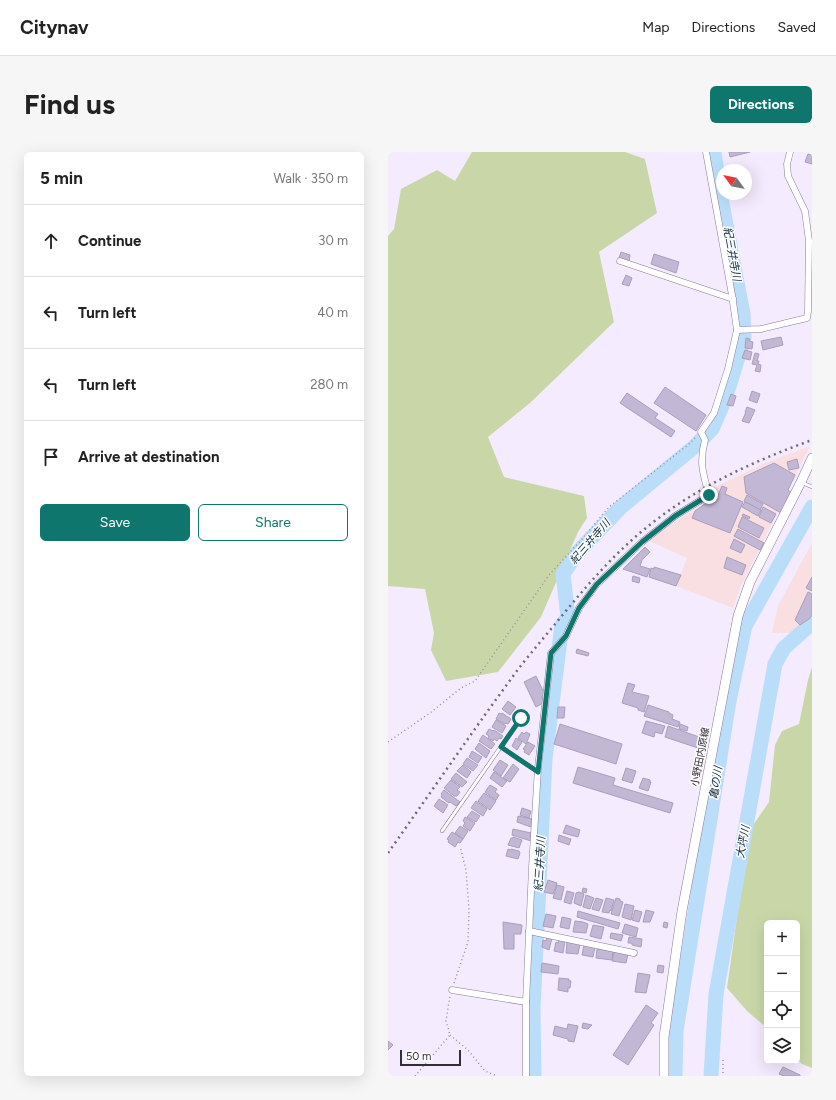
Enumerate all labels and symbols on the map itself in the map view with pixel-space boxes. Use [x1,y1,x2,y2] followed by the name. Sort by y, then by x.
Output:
[716,164,752,200] north arrow
[721,226,743,283] water label: 紀三井寺川
[700,486,718,504] route end
[567,516,614,567] water label: 紀三井寺川
[512,709,530,727] route start
[688,726,712,788] street label: 小野田内原線
[707,765,725,800] water label: 亀の川
[734,824,752,859] water label: 大坪川
[532,835,548,892] water label: 紀三井寺川
[400,1048,461,1067] scale bar

